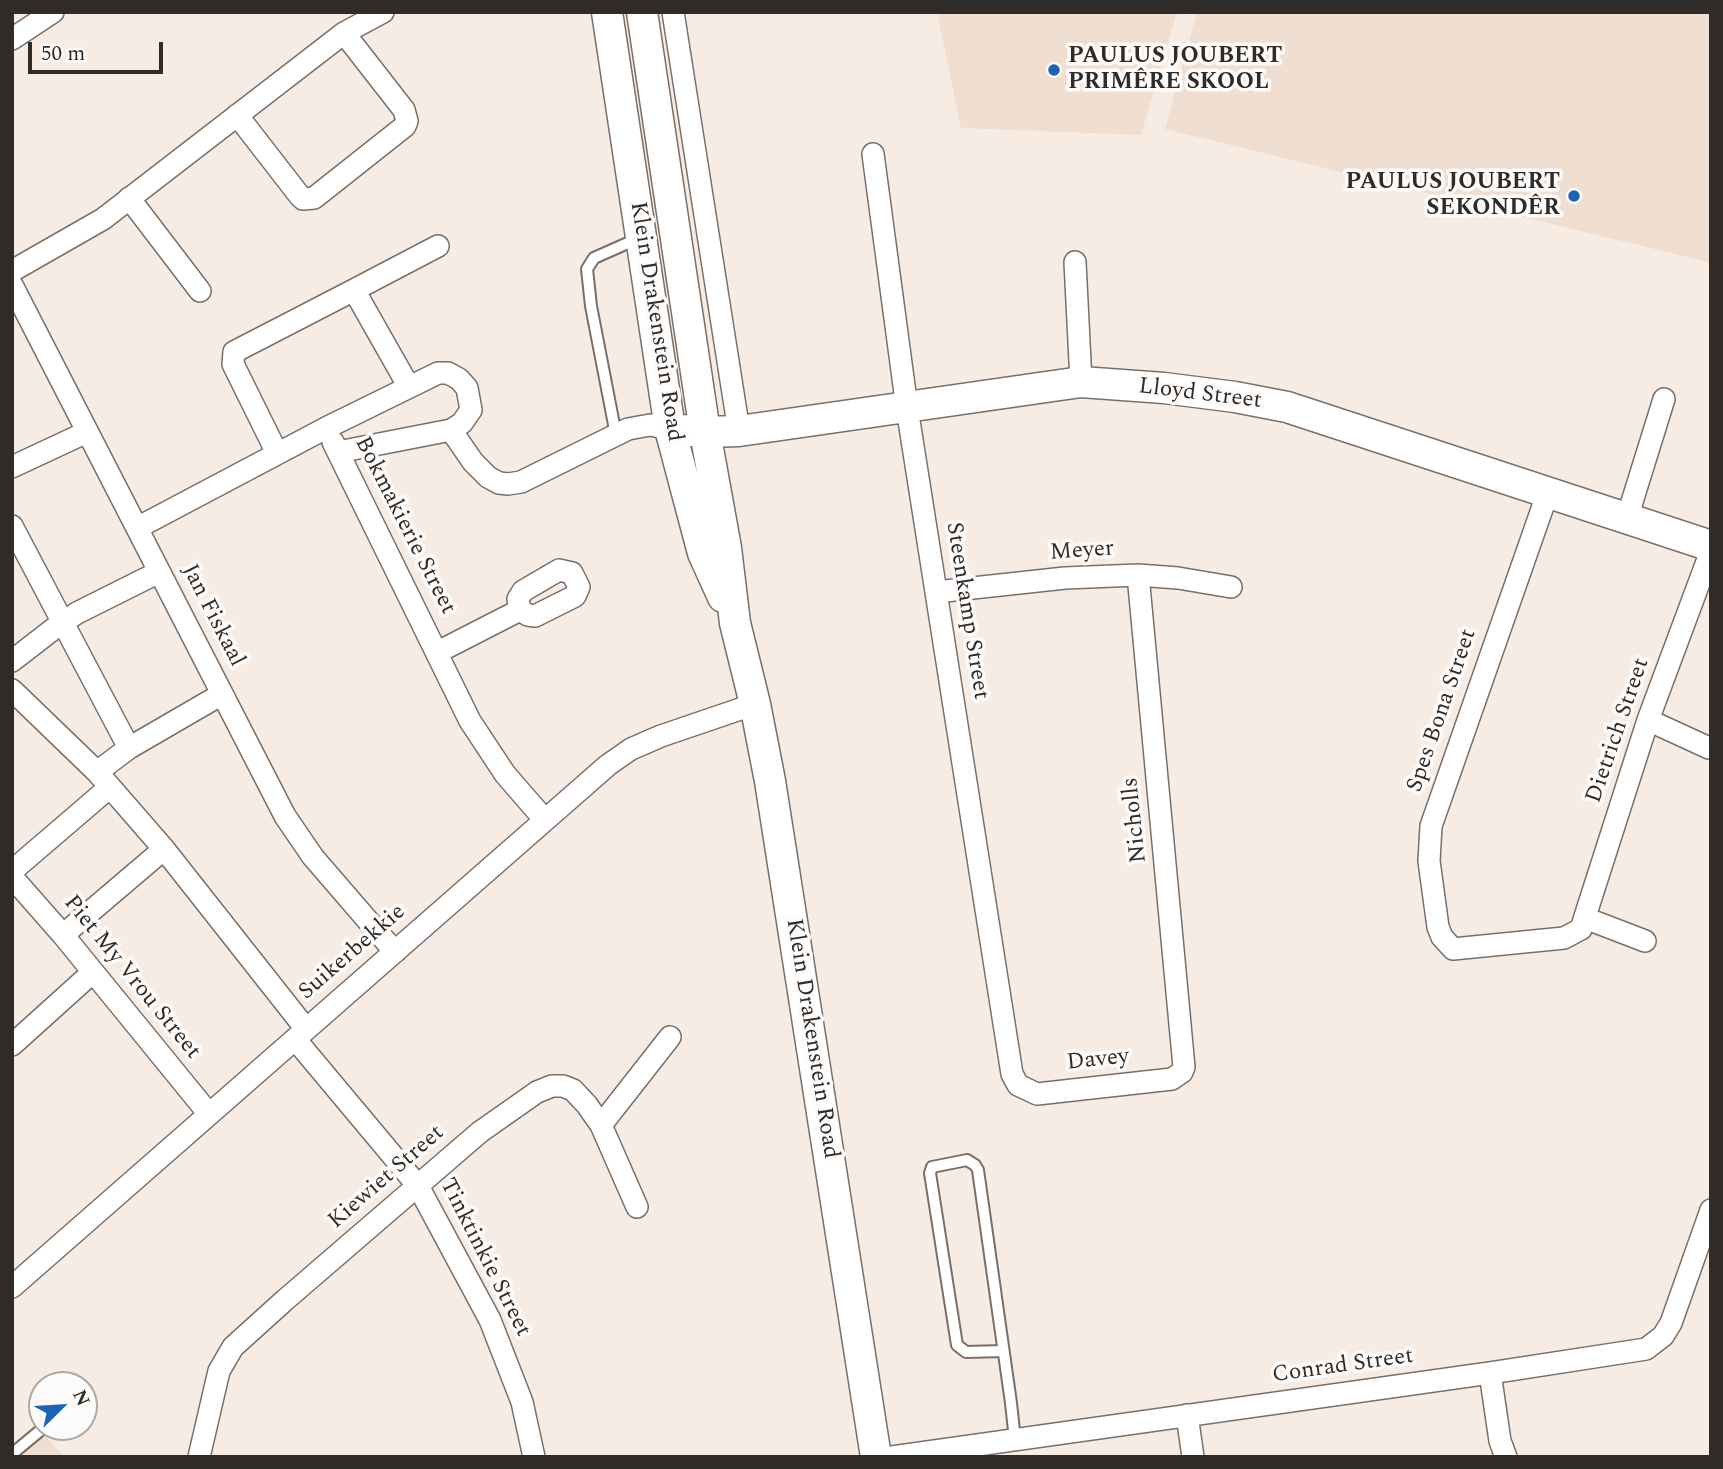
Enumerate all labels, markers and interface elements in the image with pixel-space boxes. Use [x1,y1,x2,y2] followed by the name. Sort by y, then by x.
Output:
[32,28,166,72] scale bar
[41,38,85,70] text: 50 m
[1068,43,1282,97] place label: PAULUS JOUBERT PRIMÊRE SKOOL
[1046,62,1062,78] marker: PAULUS JOUBERT PRIMÊRE SKOOL
[1346,169,1560,223] place label: PAULUS JOUBERT SEKONDÊR
[1566,188,1582,204] marker: PAULUS JOUBERT SEKONDÊR
[622,200,688,444] street label: Klein Drakenstein Road
[1137,374,1263,416] street label: Lloyd Street
[347,433,461,619] street label: Bokmakierie Street
[938,520,994,702] street label: Steenkamp Street
[1049,536,1115,568] street label: Meyer
[174,560,250,672] street label: Jan Fiskaal
[1402,626,1484,796] street label: Spes Bona Street
[1581,655,1657,807] street label: Dietrich Street
[1118,776,1154,864] street label: Nicholls
[57,891,205,1065] street label: Piet My Vrou Street
[294,899,412,1007] street label: Suikerbekkie
[778,917,844,1161] street label: Klein Drakenstein Road
[1066,1044,1130,1078] street label: Davey
[323,1120,451,1236] street label: Kiewiet Street
[432,1174,536,1342] street label: Tinktinkie Street
[1271,1343,1415,1391] street label: Conrad Street
[28,1371,98,1441] north arrow
[64,1385,97,1411] text: N

